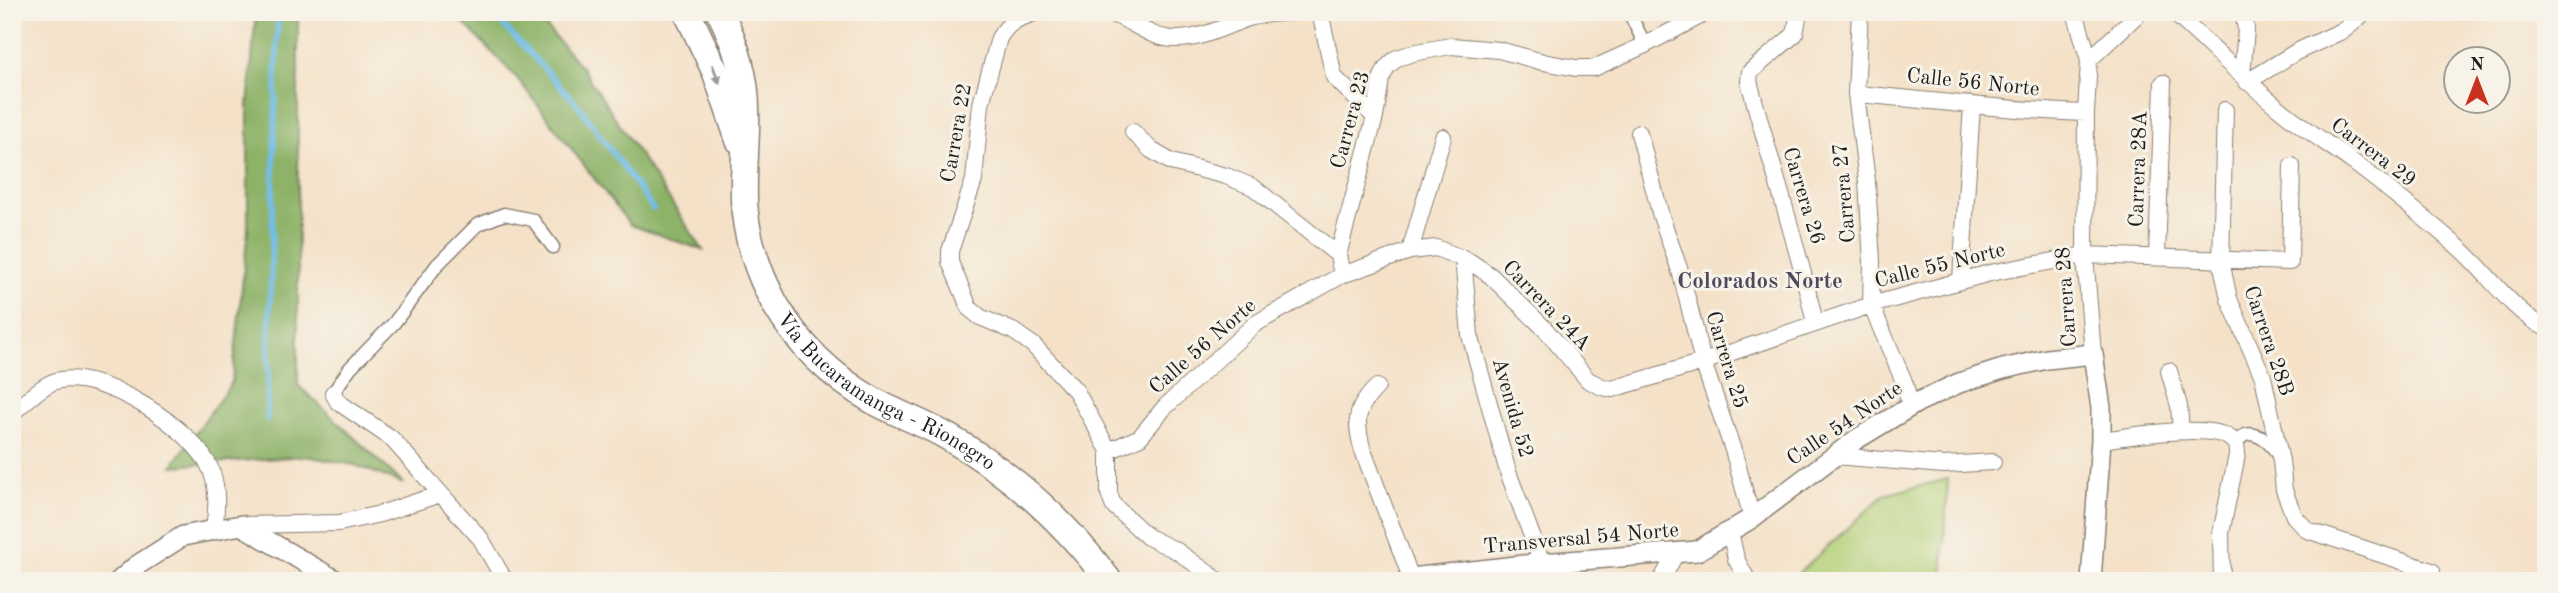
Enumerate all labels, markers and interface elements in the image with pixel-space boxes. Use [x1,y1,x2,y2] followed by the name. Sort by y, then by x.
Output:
[2442,46,2512,116] north arrow
[2470,56,2485,75] text: N
[710,63,721,84] one-way arrow
[1905,66,2041,100] street label: Calle 56 Norte
[1328,69,1374,171] street label: Carrera 23
[938,82,976,184] street label: Carrera 22
[2126,110,2152,228] street label: Carrera 28A
[2327,114,2419,192] street label: Carrera 29
[1830,142,1860,244] street label: Carrera 27
[1778,145,1828,247] street label: Carrera 26
[1873,240,2007,292] street label: Calle 55 Norte
[2053,246,2081,348] street label: Carrera 28
[1498,257,1594,355] street label: Carrera 24A
[1677,270,1843,293] district label: Colorados Norte
[2239,283,2297,399] street label: Carrera 28B
[1146,295,1260,399] street label: Calle 56 Norte
[773,309,999,475] street label: Vía Bucaramanga - Rionegro
[1701,309,1751,411] street label: Carrera 25
[1488,356,1536,460] street label: Avenida 52
[1784,378,1906,470] street label: Calle 54 Norte
[1482,520,1680,558] street label: Transversal 54 Norte

